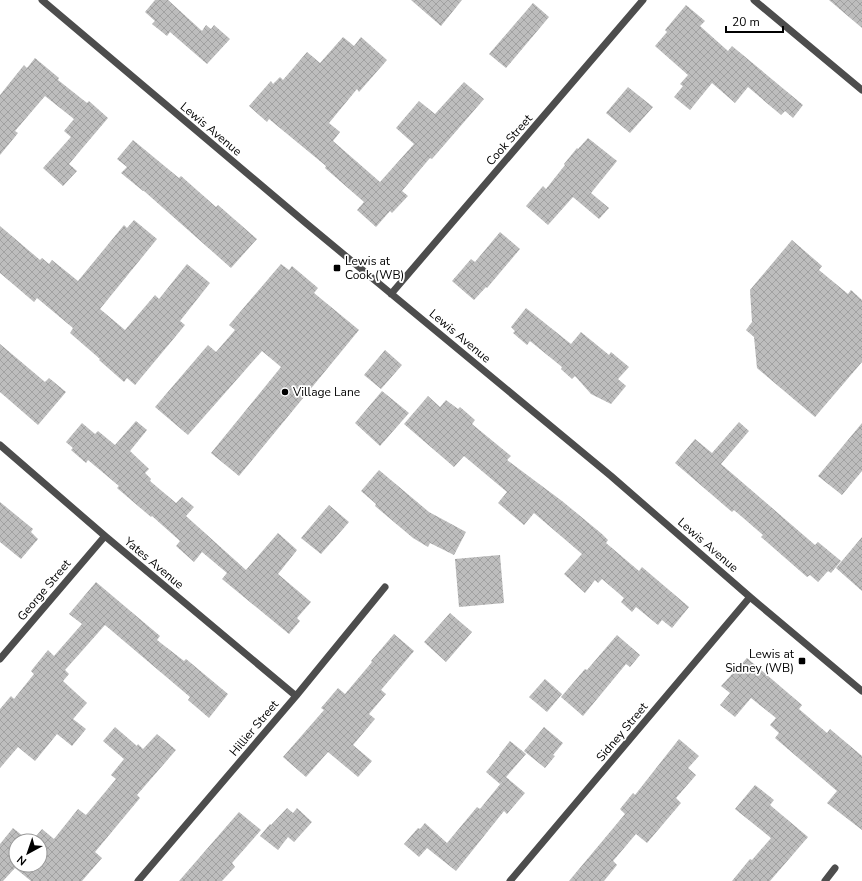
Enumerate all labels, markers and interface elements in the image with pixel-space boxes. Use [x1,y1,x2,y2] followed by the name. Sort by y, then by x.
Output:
[726,8,783,34] scale bar
[732,14,760,30] text: 20 m
[177,99,245,159] street label: Lewis Avenue
[482,110,536,169] street label: Cook Street
[345,253,404,283] place label: Lewis at Cook (WB)
[332,263,342,273] marker: Lewis at Cook (WB)
[426,306,494,366] street label: Lewis Avenue
[292,384,360,400] place label: Village Lane
[280,387,290,397] marker: Village Lane
[674,514,742,576] street label: Lewis Avenue
[120,533,187,593] street label: Yates Avenue
[14,555,75,624] street label: George Street
[725,646,795,676] place label: Lewis at Sidney (WB)
[797,656,807,666] marker: Lewis at Sidney (WB)
[226,696,283,759] street label: Hillier Street
[593,699,652,765] street label: Sidney Street
[8,833,48,873] north arrow
[14,852,30,869] text: N

